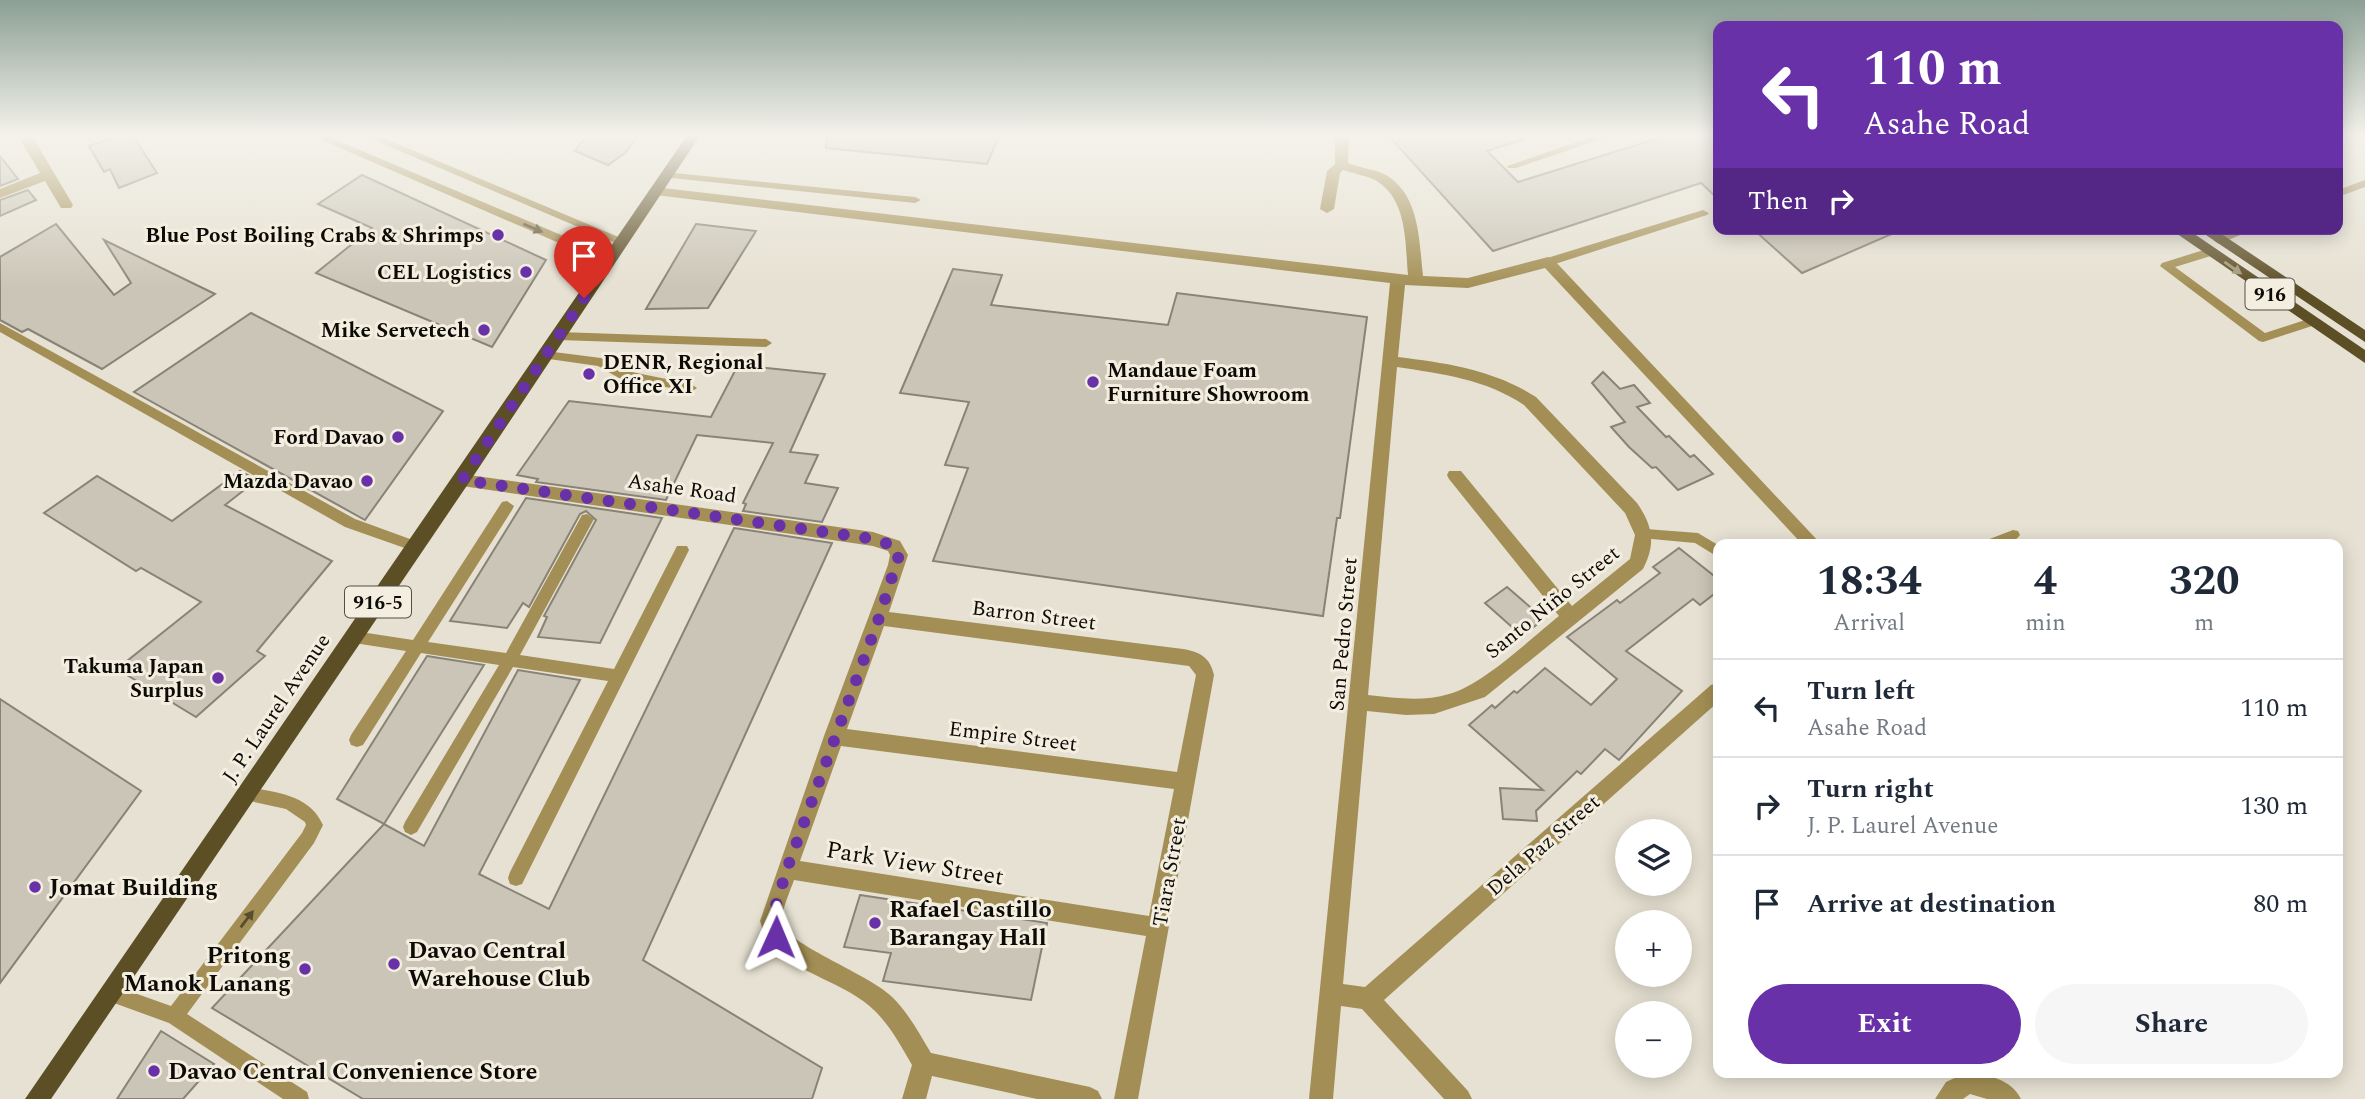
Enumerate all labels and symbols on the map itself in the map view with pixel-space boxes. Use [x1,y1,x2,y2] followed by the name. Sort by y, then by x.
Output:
[145,220,484,252] place label: Blue Post Boiling Crabs & Shrimps
[523,222,544,233] one-way arrow
[554,226,614,298] pin
[490,227,506,243] marker: Blue Post Boiling Crabs & Shrimps
[377,257,512,289] place label: CEL Logistics
[2224,261,2242,275] one-way arrow
[518,264,534,280] marker: CEL Logistics
[2246,278,2294,310] road number: 916
[320,315,470,347] place label: Mike Servetech
[476,322,492,338] marker: Mike Servetech
[603,347,763,403] place label: DENR, Regional Office XI
[1107,355,1309,411] place label: Mandaue Foam Furniture Showroom
[581,366,597,382] marker: DENR, Regional Office XI
[1085,374,1101,390] marker: Mandaue Foam Furniture Showroom
[273,422,384,454] place label: Ford Davao
[390,429,406,445] marker: Ford Davao
[223,466,353,498] place label: Mazda Davao
[625,466,738,512] street label: Asahe Road
[359,473,375,489] marker: Mazda Davao
[1478,538,1627,667] street label: Santo Niño Street
[1321,556,1367,712] street label: San Pedro Street
[345,586,411,618] road number: 916-5
[970,593,1098,639] street label: Barron Street
[215,627,339,790] street label: J. P. Laurel Avenue
[63,651,204,707] place label: Takuma Japan Surplus
[210,670,226,686] marker: Takuma Japan Surplus
[947,713,1079,761] street label: Empire Street
[1480,787,1608,904] street label: Dela Paz Street
[1145,815,1195,929] street label: Tiara Street
[823,832,1006,896] street label: Park View Street
[49,870,218,906] place label: Jomat Building
[27,879,43,895] marker: Jomat Building
[889,892,1052,956] place label: Rafael Castillo Barangay Hall
[739,900,813,974] position arrow
[240,910,254,928] one-way arrow
[867,915,883,931] marker: Rafael Castillo Barangay Hall
[408,933,590,997] place label: Davao Central Warehouse Club
[123,938,291,1002] place label: Pritong Manok Lanang
[386,956,402,972] marker: Davao Central Warehouse Club
[297,961,313,977] marker: Pritong Manok Lanang
[168,1054,537,1090] place label: Davao Central Convenience Store
[146,1063,162,1079] marker: Davao Central Convenience Store

